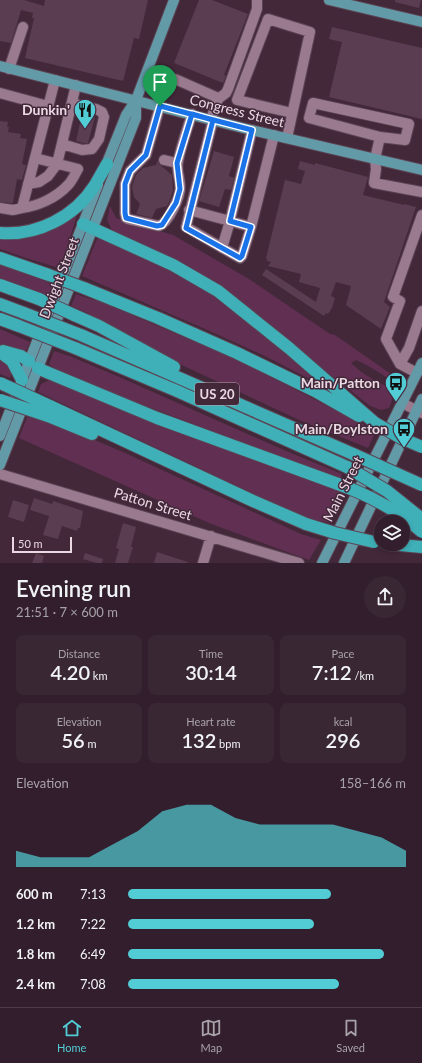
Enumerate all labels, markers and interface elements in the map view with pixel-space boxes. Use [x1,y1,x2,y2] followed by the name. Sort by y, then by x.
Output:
[143,65,177,106] pin
[149,71,171,93] icon: arrive
[188,91,286,130] street label: Congress Street
[72,97,98,130] restaurant icon: Dunkin'
[22,101,70,118] place label: Dunkin'
[35,235,82,321] street label: Dwight Street
[383,370,409,403] bus stop icon: Main/Patton
[301,374,380,391] place label: Main/Patton
[195,383,239,405] road number: US 20
[391,416,417,449] bus stop icon: Main/Boylston
[295,420,388,437] place label: Main/Boylston
[319,453,366,524] street label: Main Street
[112,484,194,523] street label: Patton Street
[374,515,410,551] map controls
[374,515,410,551] button: layers
[12,535,72,554] scale bar
[18,537,43,550] text: 50 m
[16,575,131,602] text: Evening run
[364,576,406,618] button: share
[16,604,118,620] text: 21:51 · 7 × 600 m
[58,647,100,660] text: Distance
[199,647,223,660] text: Time
[332,647,354,660] text: Pace
[51,660,90,684] text: 4.20
[185,660,237,684] text: 30:14
[312,660,352,684] text: 7:12
[90,669,107,682] text: km
[352,669,374,682] text: /km
[57,715,101,728] text: Elevation
[186,715,236,728] text: Heart rate
[334,715,352,728] text: kcal
[61,728,85,752] text: 56
[181,728,216,752] text: 132
[326,728,360,752] text: 296
[85,737,97,750] text: m
[216,737,241,750] text: bpm
[16,775,69,791] text: Elevation
[339,775,406,791] text: 158–166 m
[16,886,53,902] text: 600 m
[80,886,106,902] text: 7:13
[16,916,55,932] text: 1.2 km
[80,916,106,932] text: 7:22
[16,946,55,962] text: 1.8 km
[80,946,106,962] text: 6:49
[16,976,55,992] text: 2.4 km
[80,976,106,992] text: 7:08
[57,1017,86,1054] tab: Home
[200,1017,222,1054] tab: Map
[336,1017,365,1054] tab: Saved

